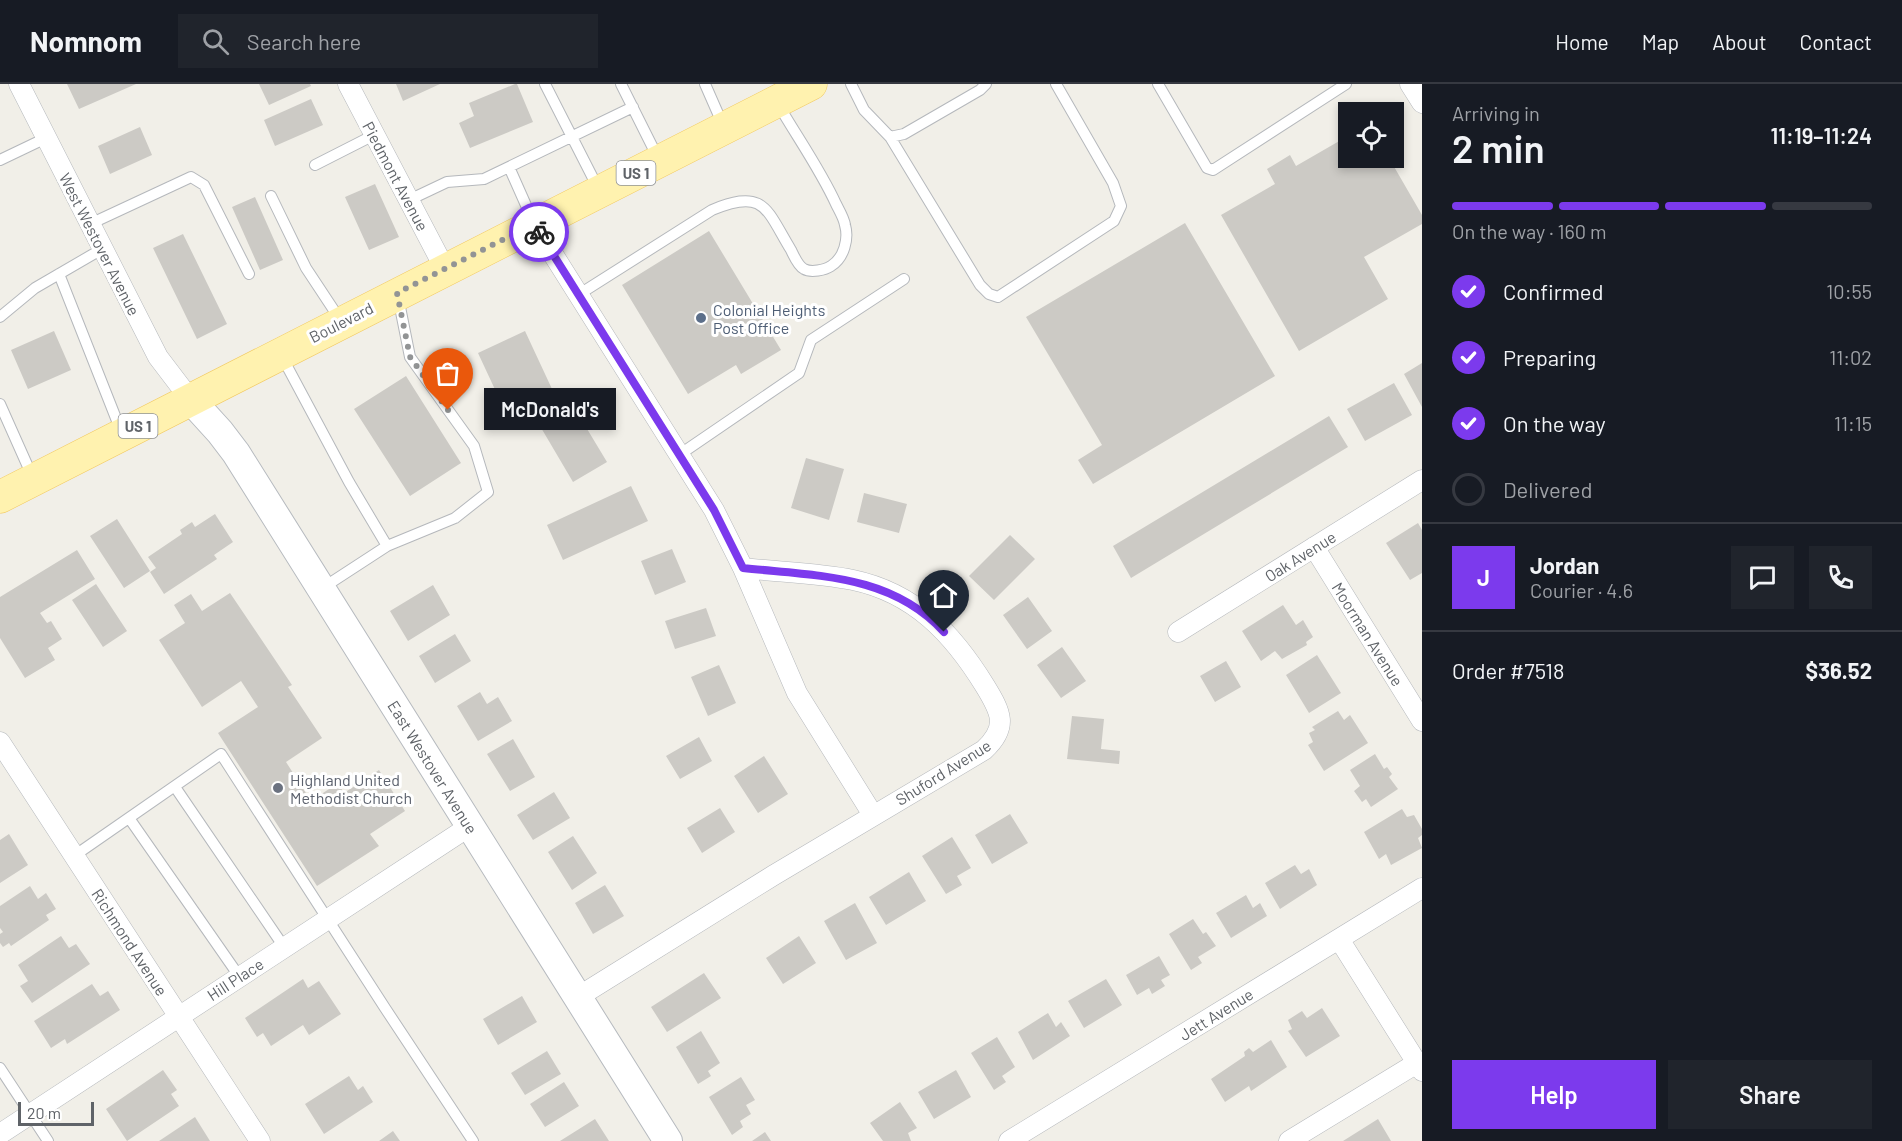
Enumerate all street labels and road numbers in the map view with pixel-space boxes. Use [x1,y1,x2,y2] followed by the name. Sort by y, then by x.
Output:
[359,118,433,234] street label: Piedmont Avenue
[616,161,656,185] road number: US 1
[56,170,144,318] street label: West Westover Avenue
[306,298,376,346] street label: Boulevard
[118,414,158,438] road number: US 1
[1261,527,1339,585] street label: Oak Avenue
[1328,579,1408,689] street label: Moorman Avenue
[384,697,482,837] street label: East Westover Avenue
[892,735,994,809] street label: Shuford Avenue
[88,885,172,999] street label: Richmond Avenue
[203,954,267,1004] street label: Hill Place
[1176,984,1256,1044] street label: Jett Avenue

